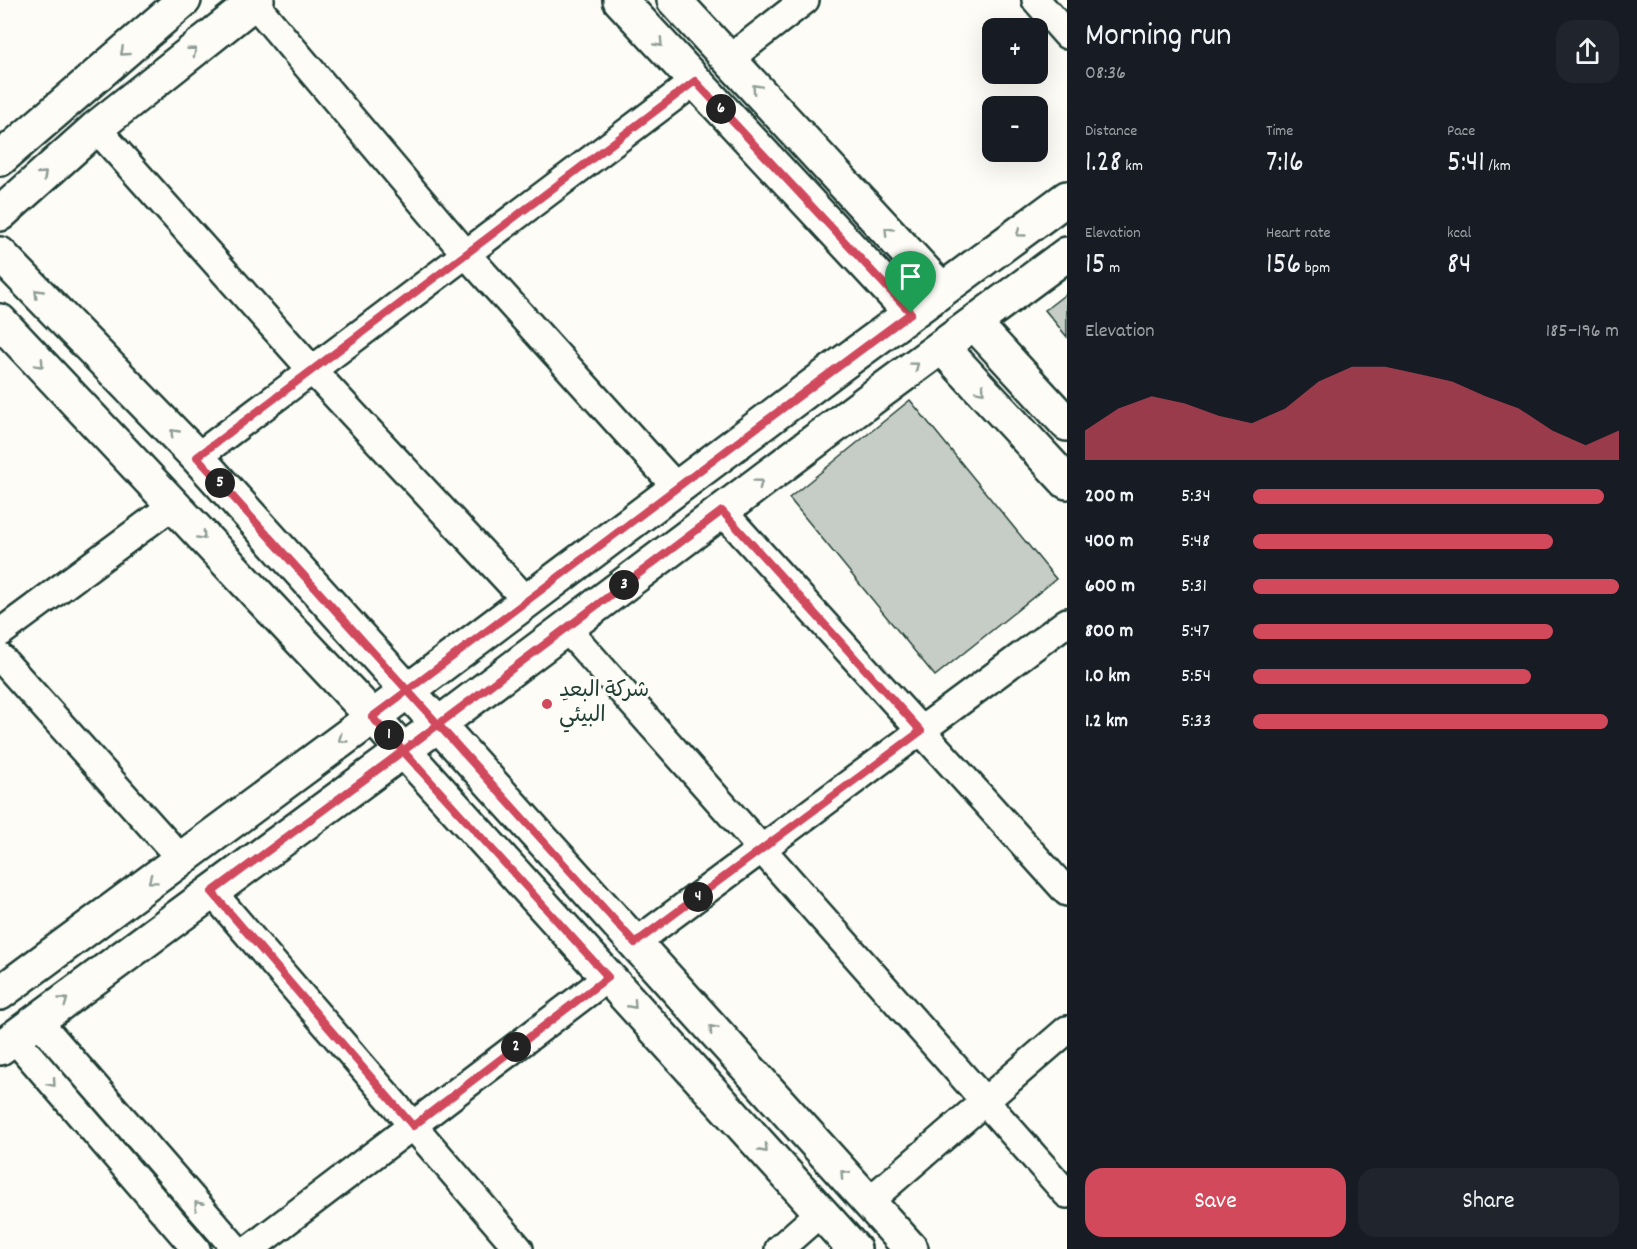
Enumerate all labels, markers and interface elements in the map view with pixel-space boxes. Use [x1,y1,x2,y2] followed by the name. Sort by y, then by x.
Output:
[1085,14,1232,61] text: Morning run
[982,18,1048,162] map controls
[982,18,1048,84] button: +
[1556,20,1619,83] button: share
[652,36,663,47] one-way arrow
[120,45,131,56] one-way arrow
[187,47,198,58] one-way arrow
[1085,60,1126,88] text: 08:36
[752,85,763,95] one-way arrow
[706,94,736,124] pin: 6
[982,96,1048,162] button: −
[717,97,725,120] text: 6
[1085,120,1137,143] text: Distance
[1266,120,1293,143] text: Time
[1447,120,1475,143] text: Pace
[1085,143,1122,186] text: 1.28
[1266,143,1304,186] text: 7:16
[1447,143,1485,186] text: 5:41
[1122,155,1143,178] text: km
[1485,155,1511,178] text: /km
[37,171,47,182] one-way arrow
[1085,222,1141,245] text: Elevation
[1266,222,1331,245] text: Heart rate
[1447,222,1471,245] text: kcal
[1015,225,1026,236] one-way arrow
[885,228,896,239] one-way arrow
[1085,245,1105,288] text: 15
[1266,245,1301,288] text: 156
[1447,245,1471,288] text: 84
[885,251,936,313] pin
[1105,257,1120,280] text: m
[1301,257,1330,280] text: bpm
[894,260,927,293] icon: arrive
[34,290,45,300] one-way arrow
[1085,318,1155,346] text: Elevation
[1546,318,1619,346] text: 185–196 m
[33,357,44,367] one-way arrow
[909,363,920,374] one-way arrow
[974,382,985,393] one-way arrow
[170,430,181,441] one-way arrow
[205,468,235,498] pin: 5
[216,471,224,494] text: 5
[752,479,763,490] one-way arrow
[1085,483,1134,511] text: 200 m
[1181,483,1211,511] text: 5:34
[1085,528,1133,556] text: 400 m
[1181,528,1210,556] text: 5:48
[195,529,206,540] one-way arrow
[609,570,639,600] pin: 3
[620,573,628,596] text: 3
[1085,573,1135,601] text: 600 m
[1181,573,1207,601] text: 5:31
[1085,618,1133,646] text: 800 m
[1181,618,1210,646] text: 5:47
[1085,663,1130,691] text: 1.0 km
[1181,663,1211,691] text: 5:54
[559,676,649,733] place label: ِشركة البعد البيئي
[540,697,554,711] marker: ِشركة البعد البيئي
[1085,708,1128,736] text: 1.2 km
[1181,708,1211,736] text: 5:33
[374,720,404,750] pin: 1
[387,723,391,746] text: 1
[338,732,349,743] one-way arrow
[148,873,159,884] one-way arrow
[683,882,713,912] pin: 4
[695,885,701,908] text: 4
[57,998,68,1009] one-way arrow
[626,998,637,1008] one-way arrow
[709,1026,720,1036] one-way arrow
[501,1032,531,1062] pin: 2
[513,1035,520,1058] text: 2
[45,1076,56,1086] one-way arrow
[757,1142,768,1153] one-way arrow
[1085,1168,1346,1237] button: Save
[1358,1168,1619,1237] button: Share
[840,1171,851,1182] one-way arrow
[194,1201,205,1212] one-way arrow

